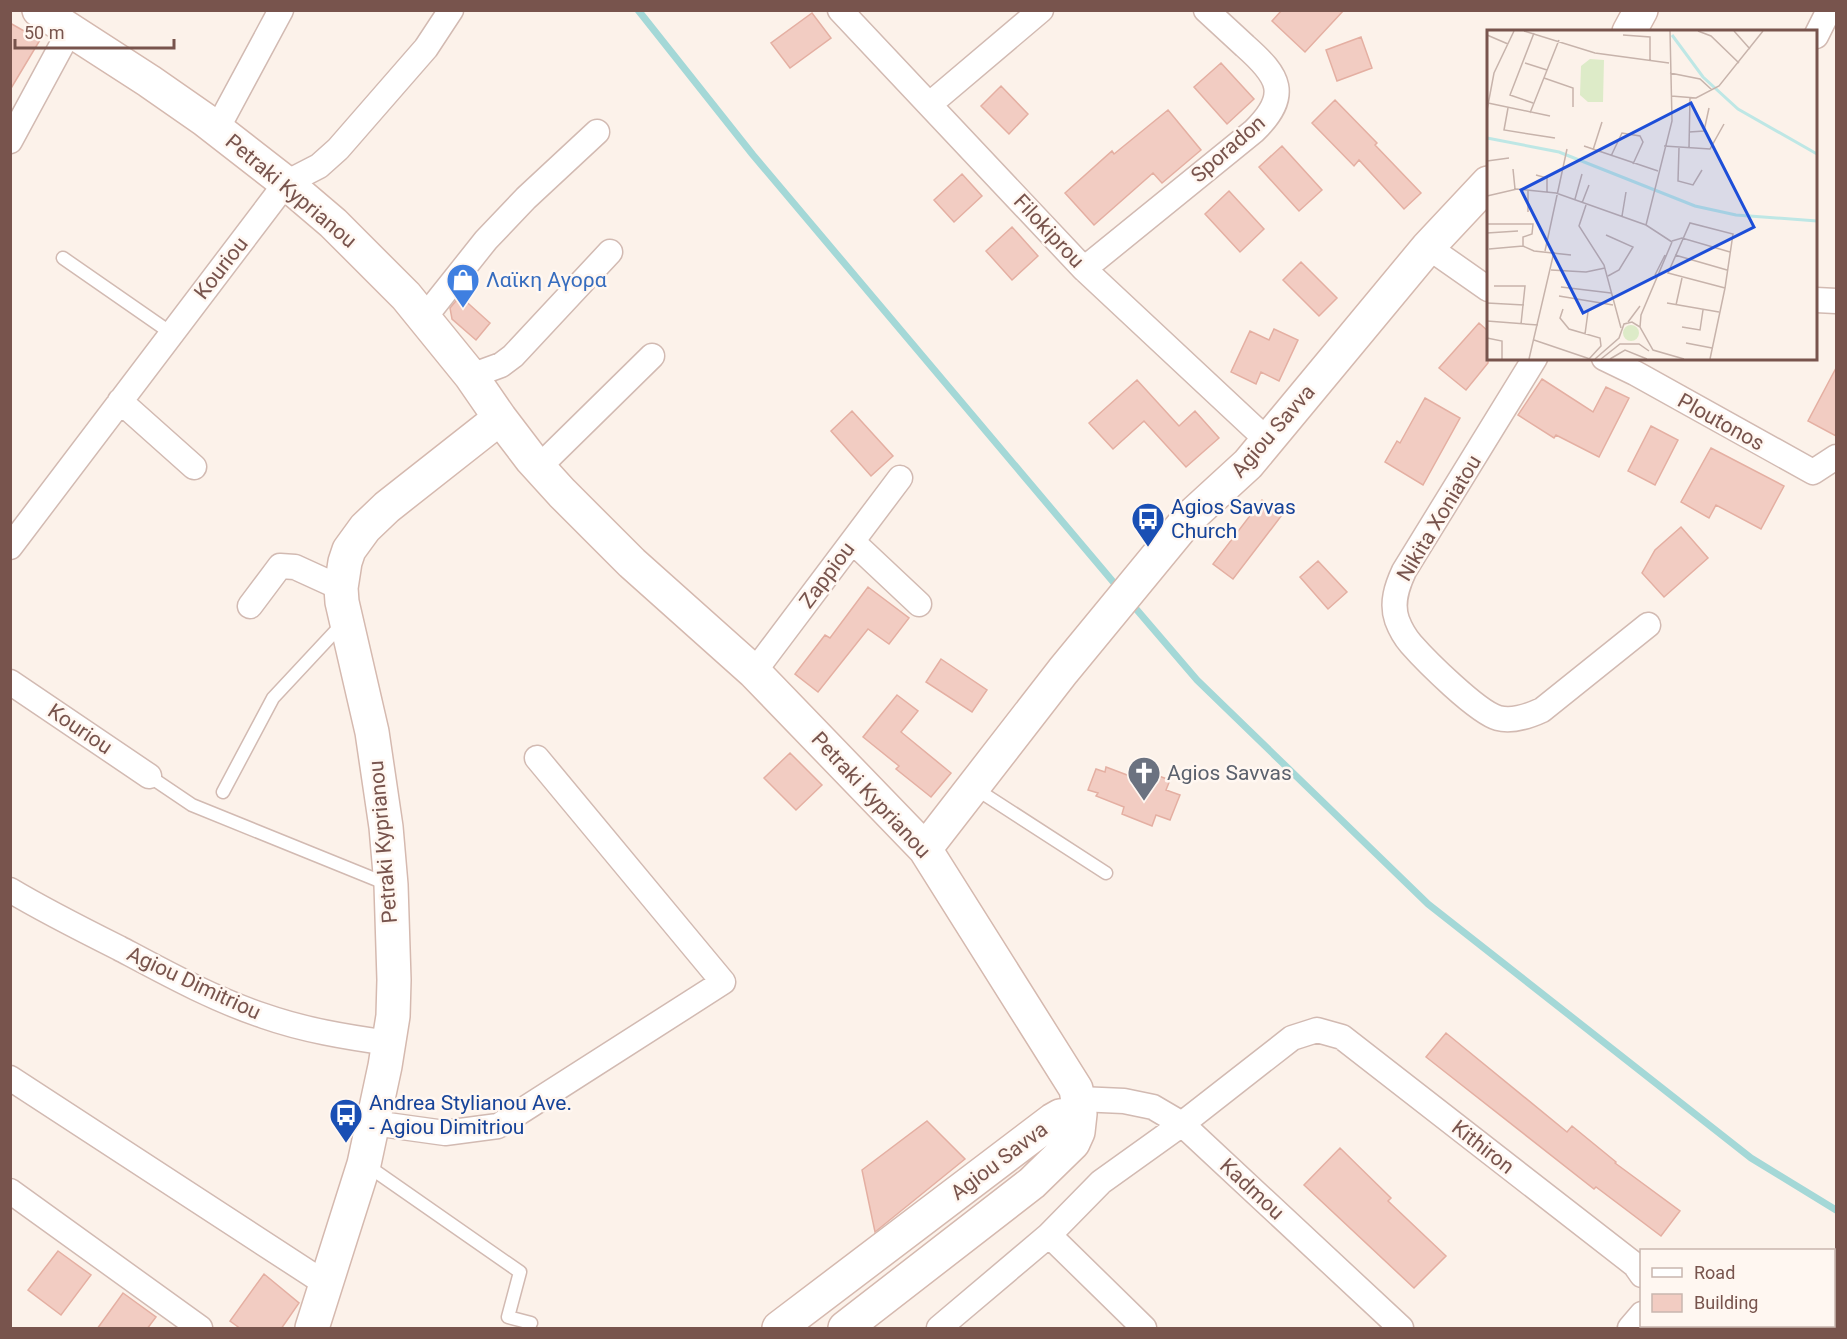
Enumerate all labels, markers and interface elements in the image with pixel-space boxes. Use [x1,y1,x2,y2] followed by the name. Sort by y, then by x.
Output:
[15,12,174,50] scale bar
[24,22,64,43] text: 50 m
[1487,30,1817,360] inset map
[1186,110,1270,188] street label: Sporadon
[221,129,361,253] street label: Petraki Kyprianou
[1009,189,1089,273] street label: Filokiprou
[189,232,253,304] street label: Kouriou
[445,262,481,309] shop icon: Λαϊκη Αγορα
[486,268,607,292] place label: Λαϊκη Αγορα
[1226,380,1320,482] street label: Agiou Savva
[1674,388,1768,456] street label: Ploutonos
[1392,451,1486,585] street label: Nikita Xoniatou
[1171,495,1296,543] place label: Agios Savvas Church
[1130,501,1166,548] bus stop icon: Agios Savvas Church
[794,537,860,613] street label: Zappiou
[43,699,117,759] street label: Kouriou
[806,727,936,863] street label: Petraki Kyprianou
[1126,755,1162,802] church icon: Agios Savvas
[364,760,402,924] street label: Petraki Kyprianou
[1167,761,1292,785] place label: Agios Savvas
[123,942,265,1024] street label: Agiou Dimitriou
[369,1091,572,1139] place label: Andrea Stylianou Ave. - Agiou Dimitriou
[328,1097,364,1144] bus stop icon: Andrea Stylianou Ave. - Agiou Dimitriou
[1447,1115,1519,1179] street label: Kithiron
[946,1117,1052,1205] street label: Agiou Savva
[1215,1153,1289,1225] street label: Kadmou
[1640,1249,1835,1327] legend
[1694,1262,1735,1283] text: Road
[1694,1292,1758,1313] text: Building

